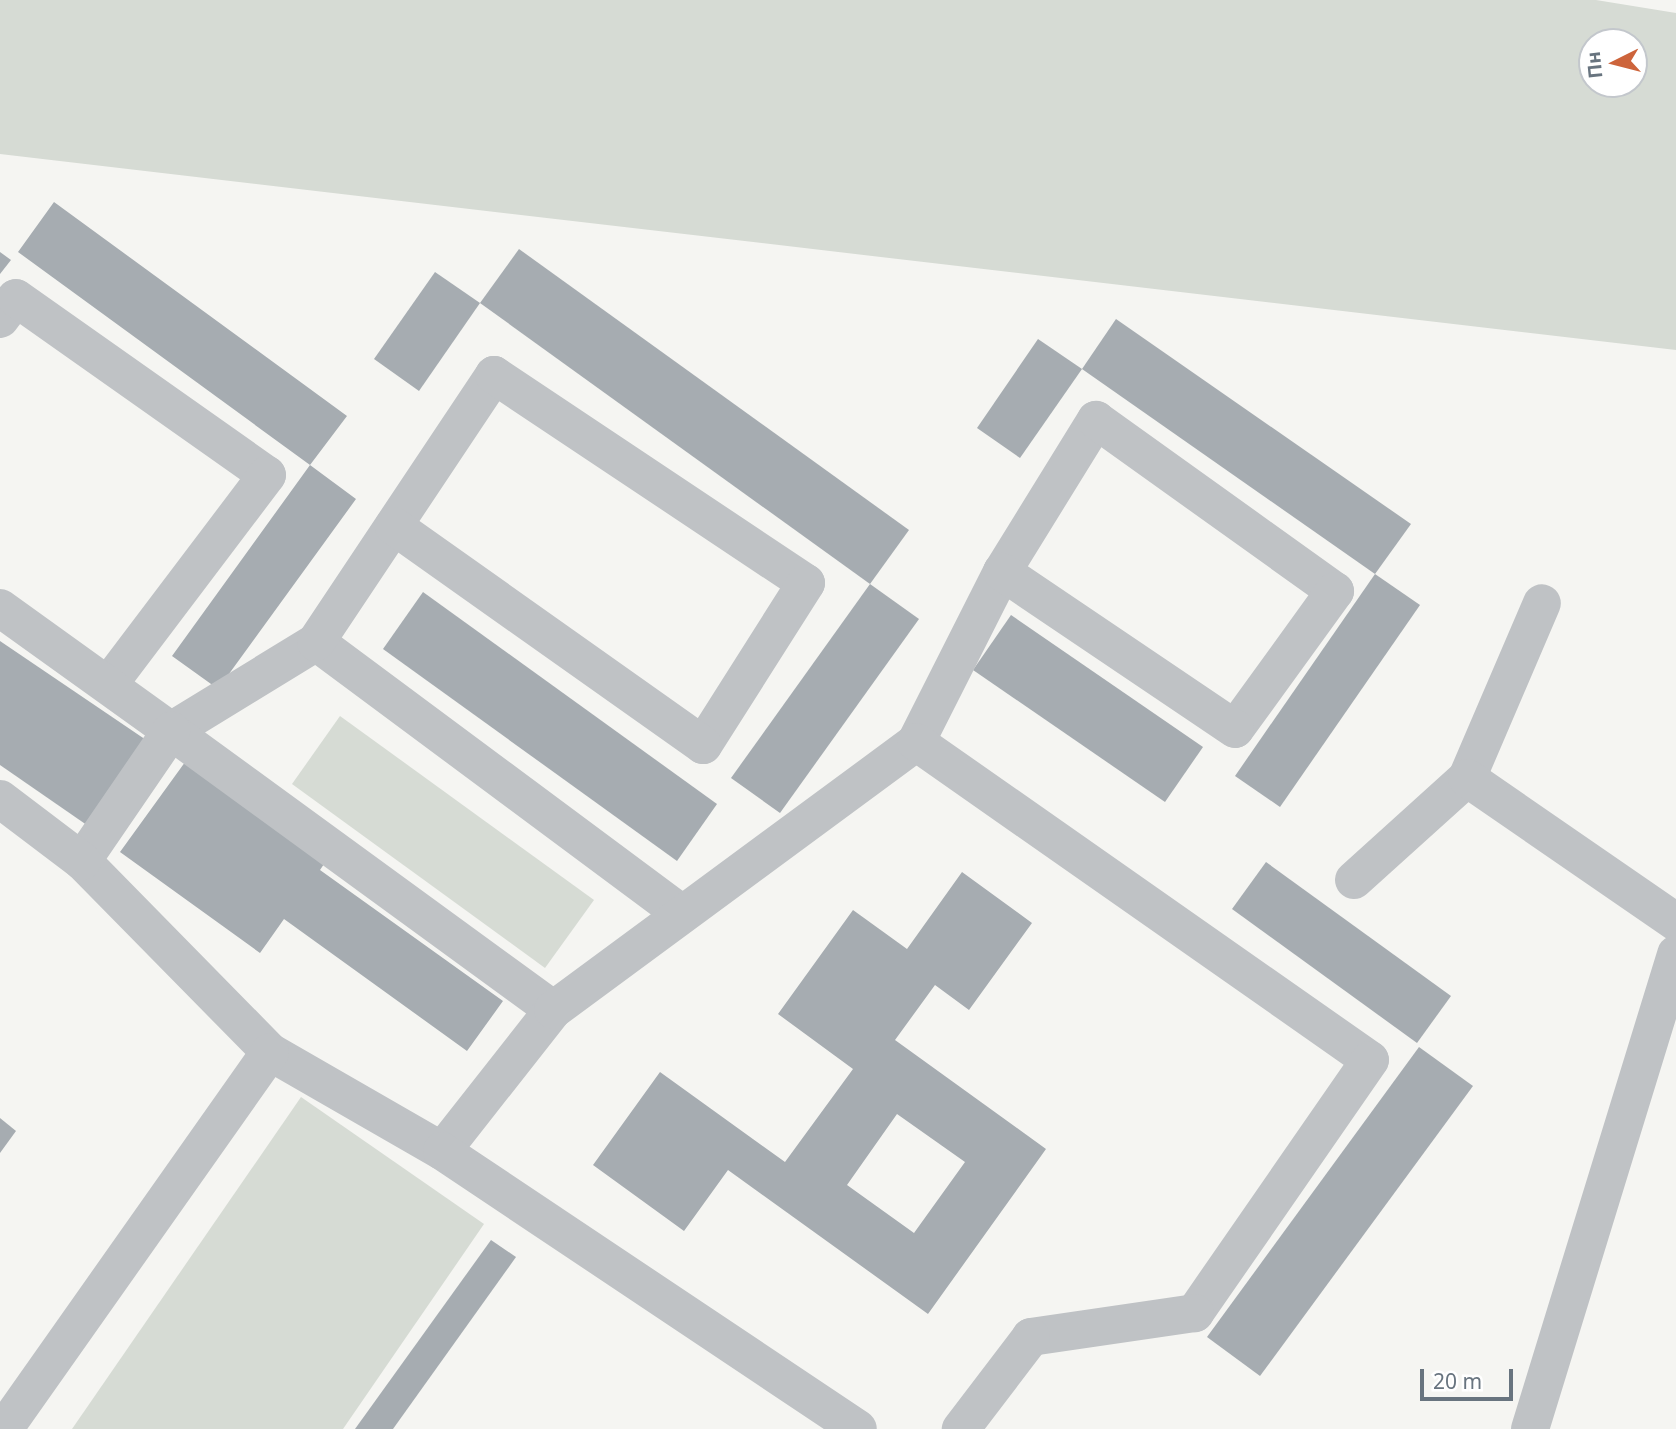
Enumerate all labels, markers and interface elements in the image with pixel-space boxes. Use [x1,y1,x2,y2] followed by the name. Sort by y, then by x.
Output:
[1578,28,1648,98] north arrow
[1580,50,1608,80] text: Пн
[1424,1356,1517,1400] scale bar
[1433,1367,1482,1395] text: 20 m

